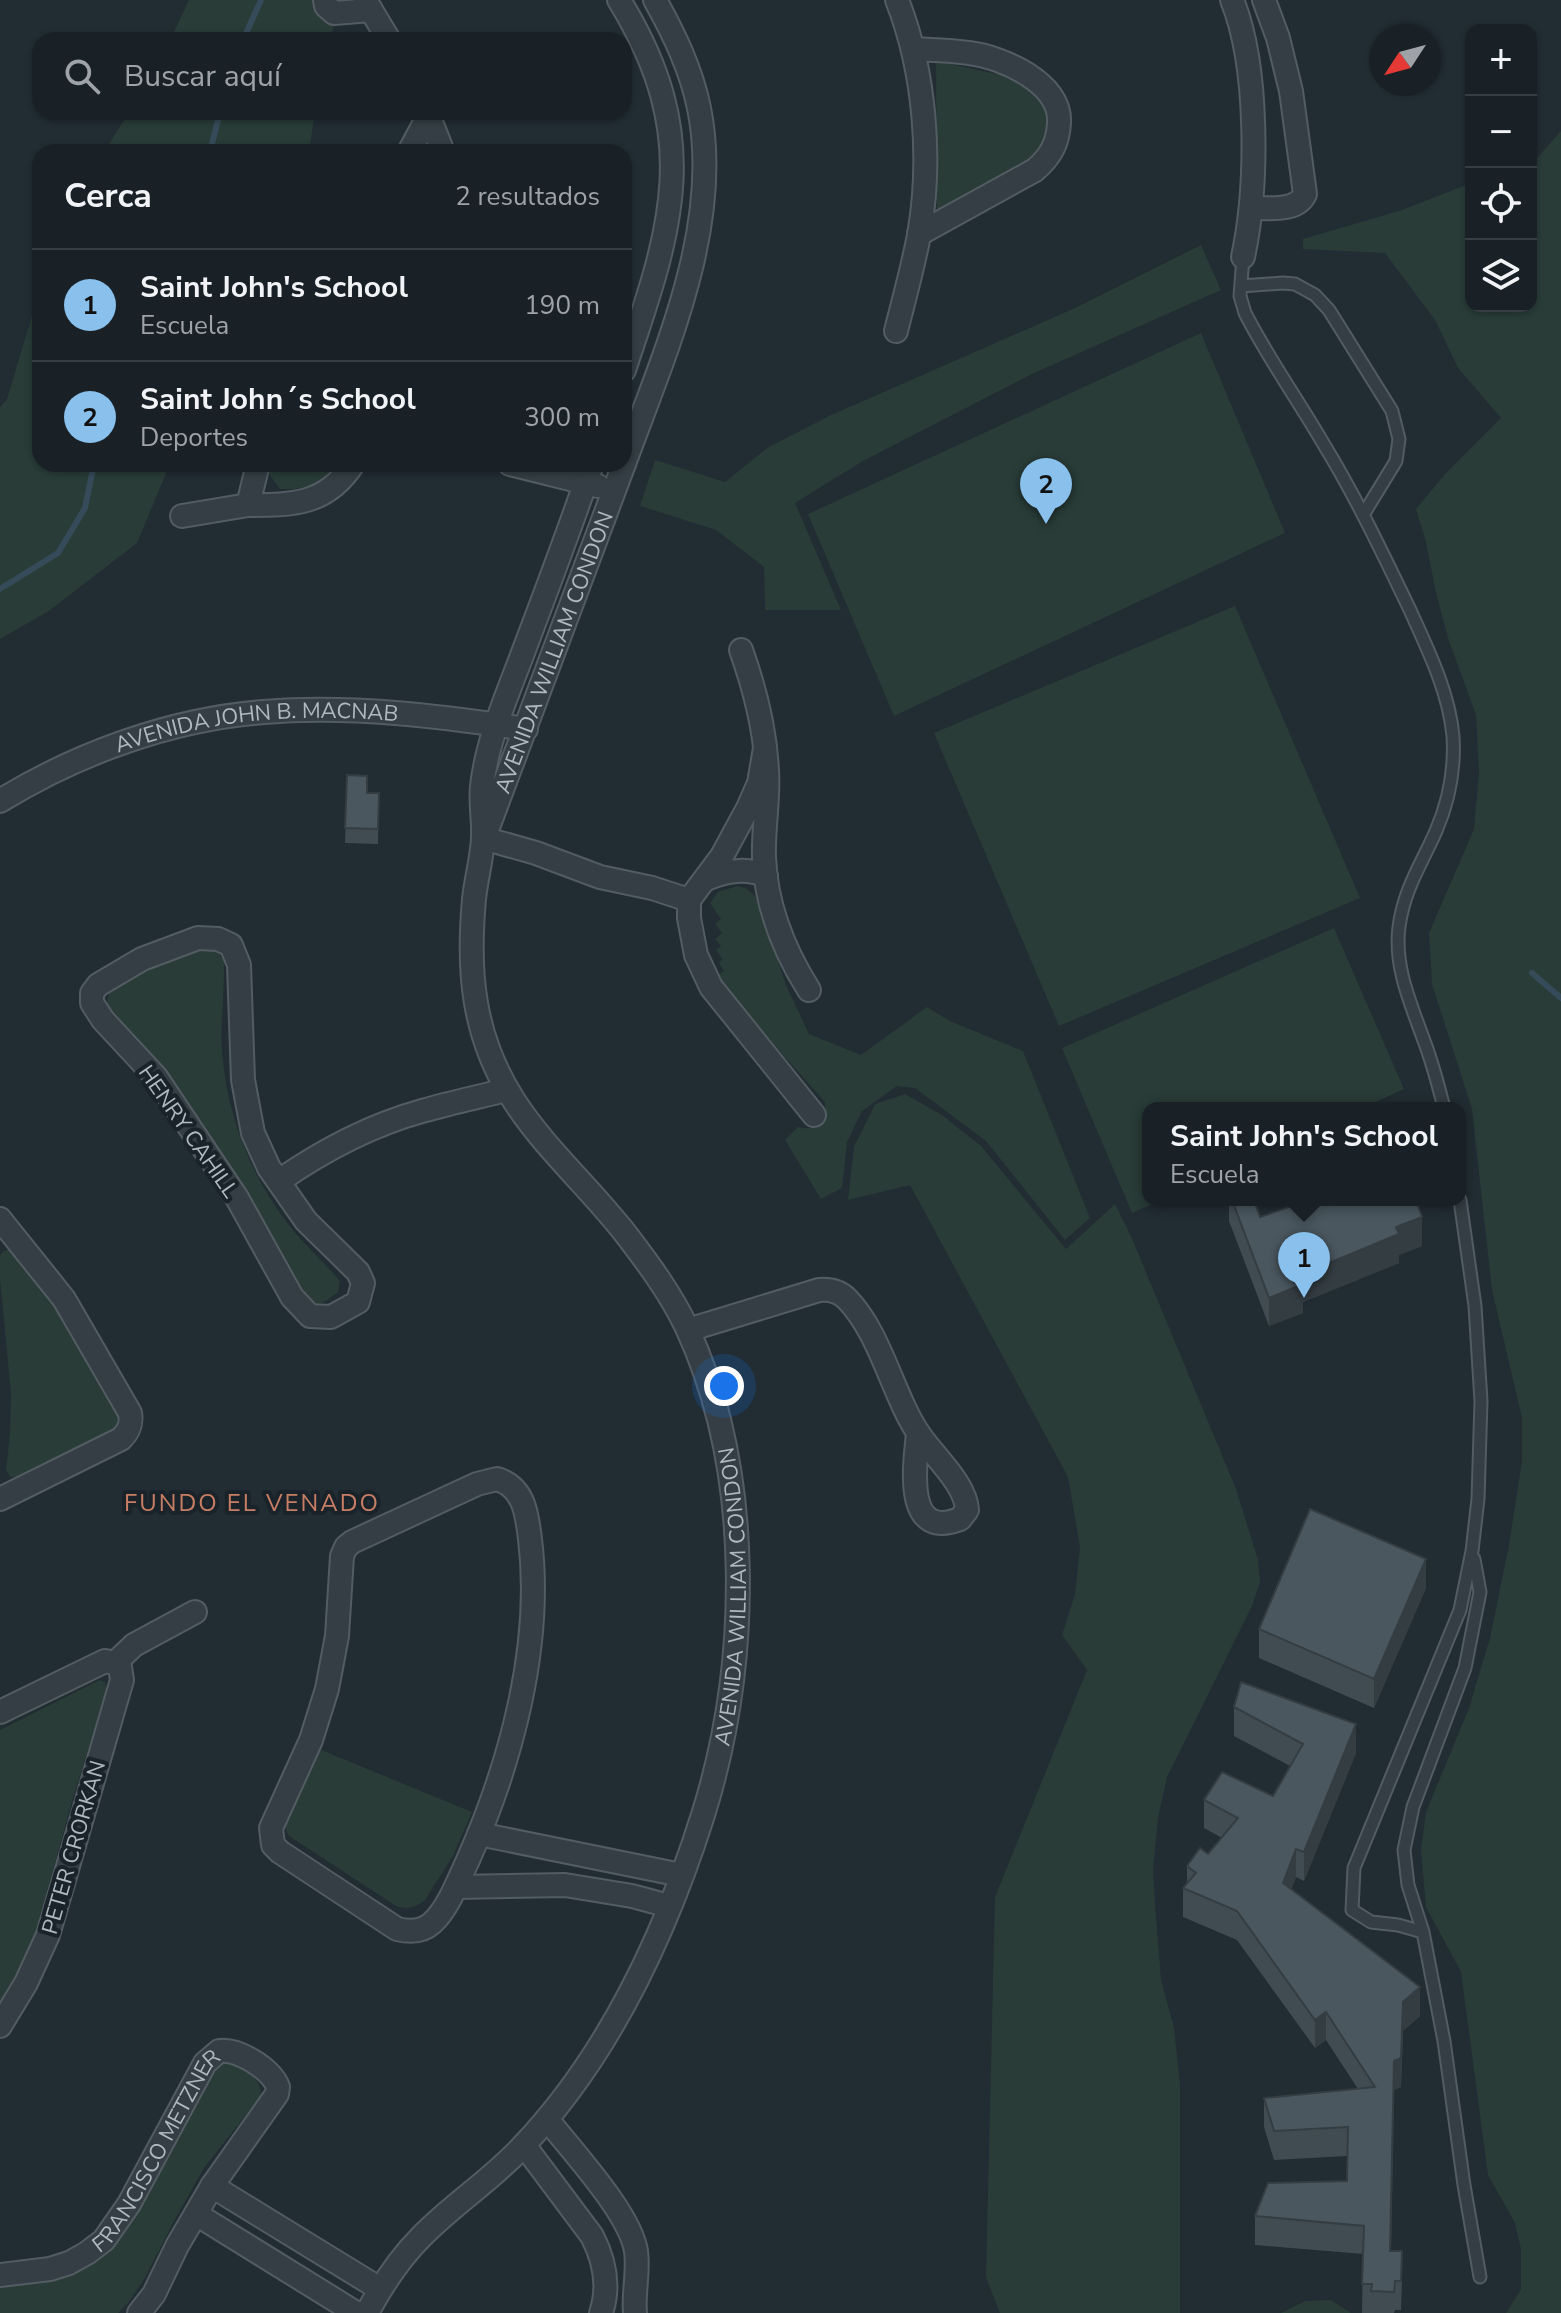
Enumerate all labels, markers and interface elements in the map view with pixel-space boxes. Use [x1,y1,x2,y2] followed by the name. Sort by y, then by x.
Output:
[1369,24,1441,96] north arrow
[1465,24,1537,312] map controls
[1465,24,1537,96] button: +
[32,32,632,120] search box
[60,54,104,98] icon: search
[124,56,281,97] text: Buscar aquí
[1465,96,1537,168] button: −
[1465,168,1537,240] button: locate
[64,173,152,219] text: Cerca
[455,179,600,214] text: 2 resultados
[1465,240,1537,312] button: layers
[140,267,408,308] text: Saint John's School
[82,288,98,323] text: 1
[524,288,600,323] text: 190 m
[140,308,229,343] text: Escuela
[140,379,416,420] text: Saint John´s School
[82,400,98,435] text: 2
[524,400,600,435] text: 300 m
[140,420,248,455] text: Deportes
[1020,458,1072,524] pin: 2
[488,507,621,798] street label: AVENIDA WILLIAM CONDON
[111,696,399,760] street label: AVENIDA JOHN B. MACNAB
[131,1059,245,1204] street label: HENRY CAHILL
[1142,1102,1466,1206] popup
[1170,1116,1438,1157] text: Saint John's School
[1170,1157,1259,1192] text: Escuela
[1278,1232,1330,1298] pin: 1
[704,1366,744,1406] your location
[707,1445,754,1748] street label: AVENIDA WILLIAM CONDON
[124,1487,380,1519] district label: FUNDO EL VENADO
[35,1757,113,1938] street label: PETER CRORKAN
[86,2042,227,2260] street label: FRANCISCO METZNER

